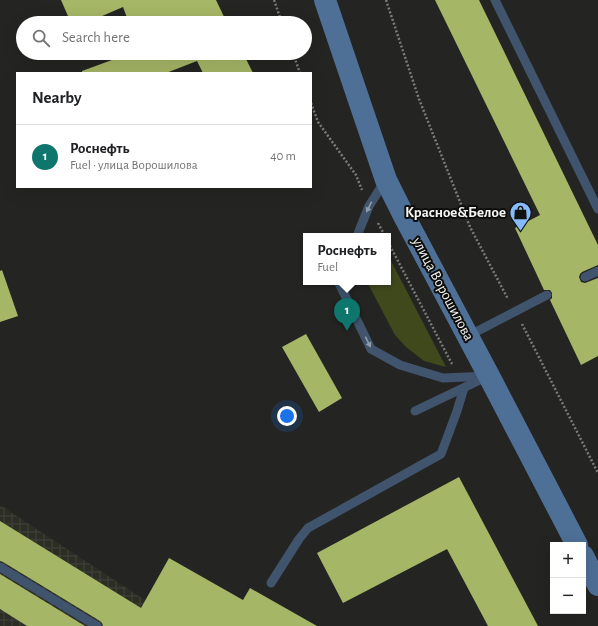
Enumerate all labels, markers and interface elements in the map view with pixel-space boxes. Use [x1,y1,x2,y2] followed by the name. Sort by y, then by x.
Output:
[16,16,312,60] search box
[30,27,52,49] icon: search
[62,30,130,45] text: Search here
[32,89,82,106] text: Nearby
[70,141,129,156] text: Роснефть
[43,150,47,163] text: 1
[270,150,296,163] text: 40 m
[70,159,198,172] text: Fuel · улица Ворошилова
[508,199,534,232] shop icon: Красное&Белое
[366,201,372,212] one-way arrow
[405,205,506,220] place label: Красное&Белое
[303,233,391,285] popup
[409,234,477,343] street label: улица Ворошилова
[317,243,377,258] text: Роснефть
[317,261,338,274] text: Fuel
[334,298,360,331] pin: 1
[365,337,371,348] one-way arrow
[277,406,297,426] your location
[550,542,586,614] map controls
[550,542,586,578] button: +
[550,578,586,614] button: −

